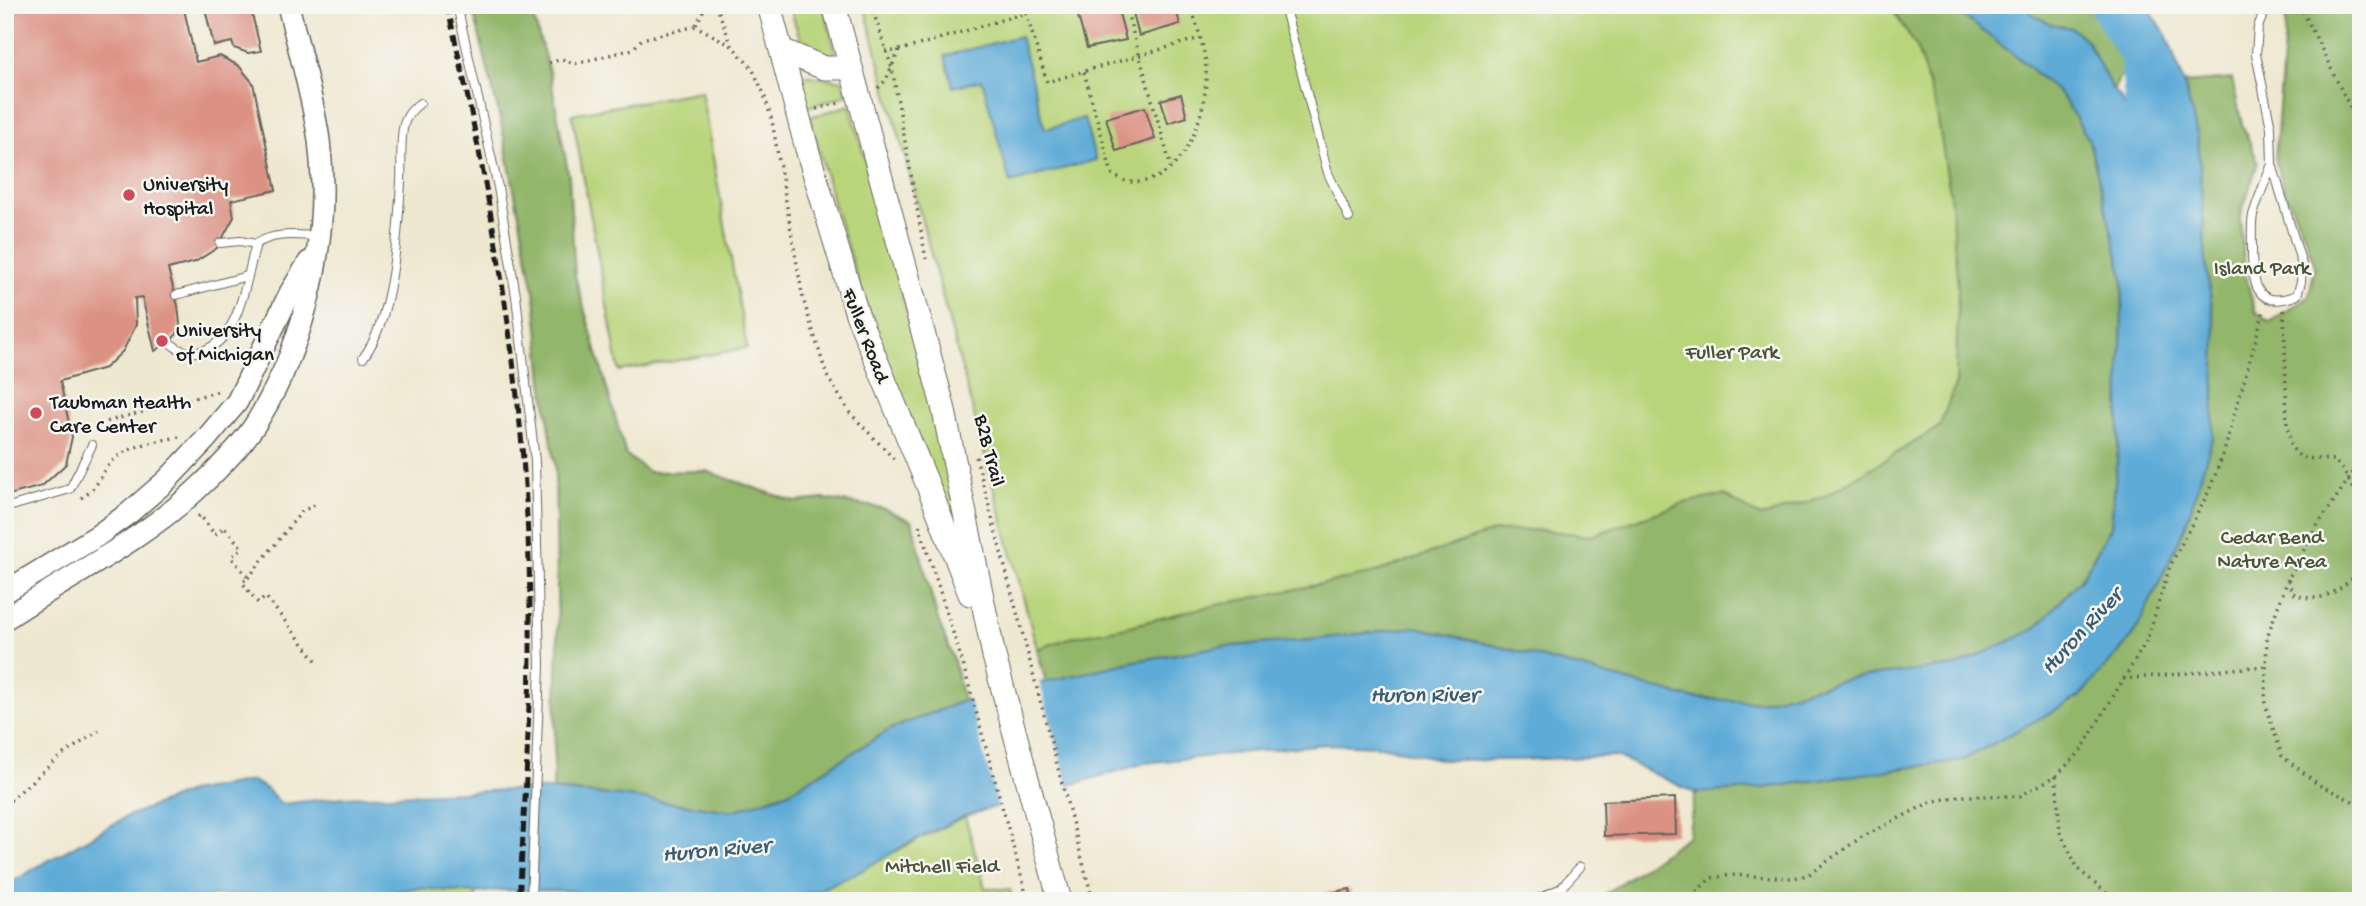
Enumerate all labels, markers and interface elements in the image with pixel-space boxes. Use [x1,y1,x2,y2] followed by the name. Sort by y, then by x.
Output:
[143,174,228,223] place label: University Hospital
[121,187,137,203] marker: University Hospital
[2214,258,2313,283] park label: Island Park
[834,285,894,389] street label: Fuller Road
[176,320,274,369] place label: University of Michigan
[154,333,170,349] marker: University of Michigan
[1684,342,1781,367] park label: Fuller Park
[49,392,191,441] place label: Taubman Health Care Center
[28,405,44,421] marker: Taubman Health Care Center
[966,411,1009,489] street label: B2B Trail
[2217,527,2328,576] park label: Cedar Bend Nature Area
[2036,580,2132,681] water label: Huron River
[1370,683,1483,710] water label: Huron River
[662,833,776,870] water label: Huron River
[885,856,1001,881] park label: Mitchell Field

